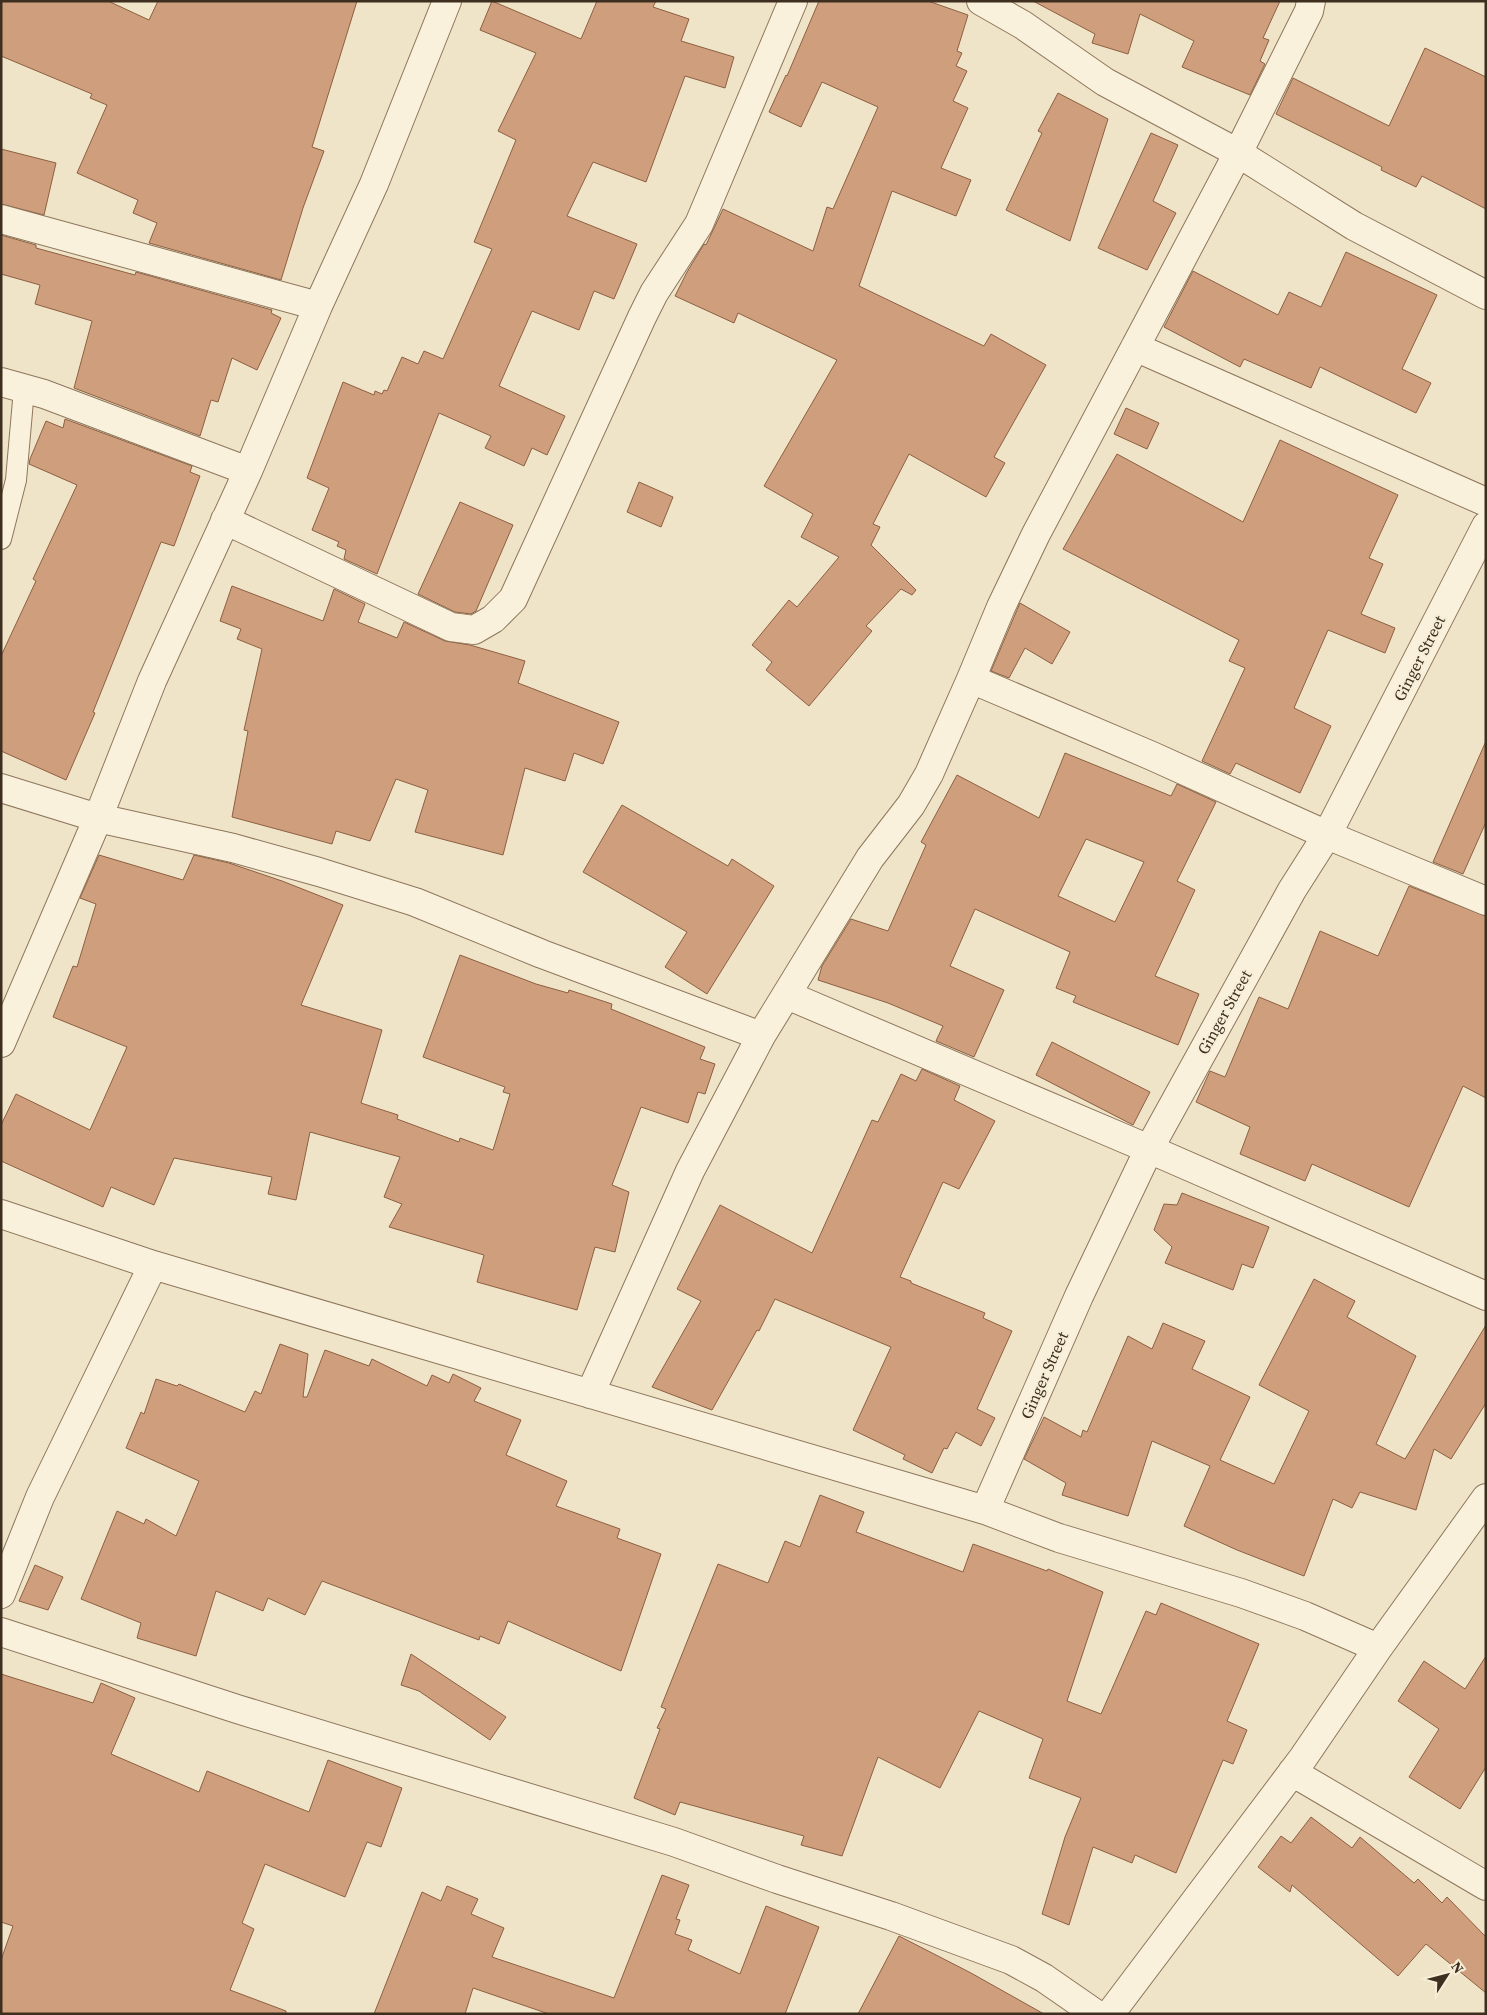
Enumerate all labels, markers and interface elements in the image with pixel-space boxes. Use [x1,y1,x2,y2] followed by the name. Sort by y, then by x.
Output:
[1388,611,1450,705] street label: Ginger Street
[1192,965,1257,1058] street label: Ginger Street
[1015,1327,1073,1422] street label: Ginger Street
[1422,1950,1472,2000] north arrow
[1446,1957,1469,1977] text: N

